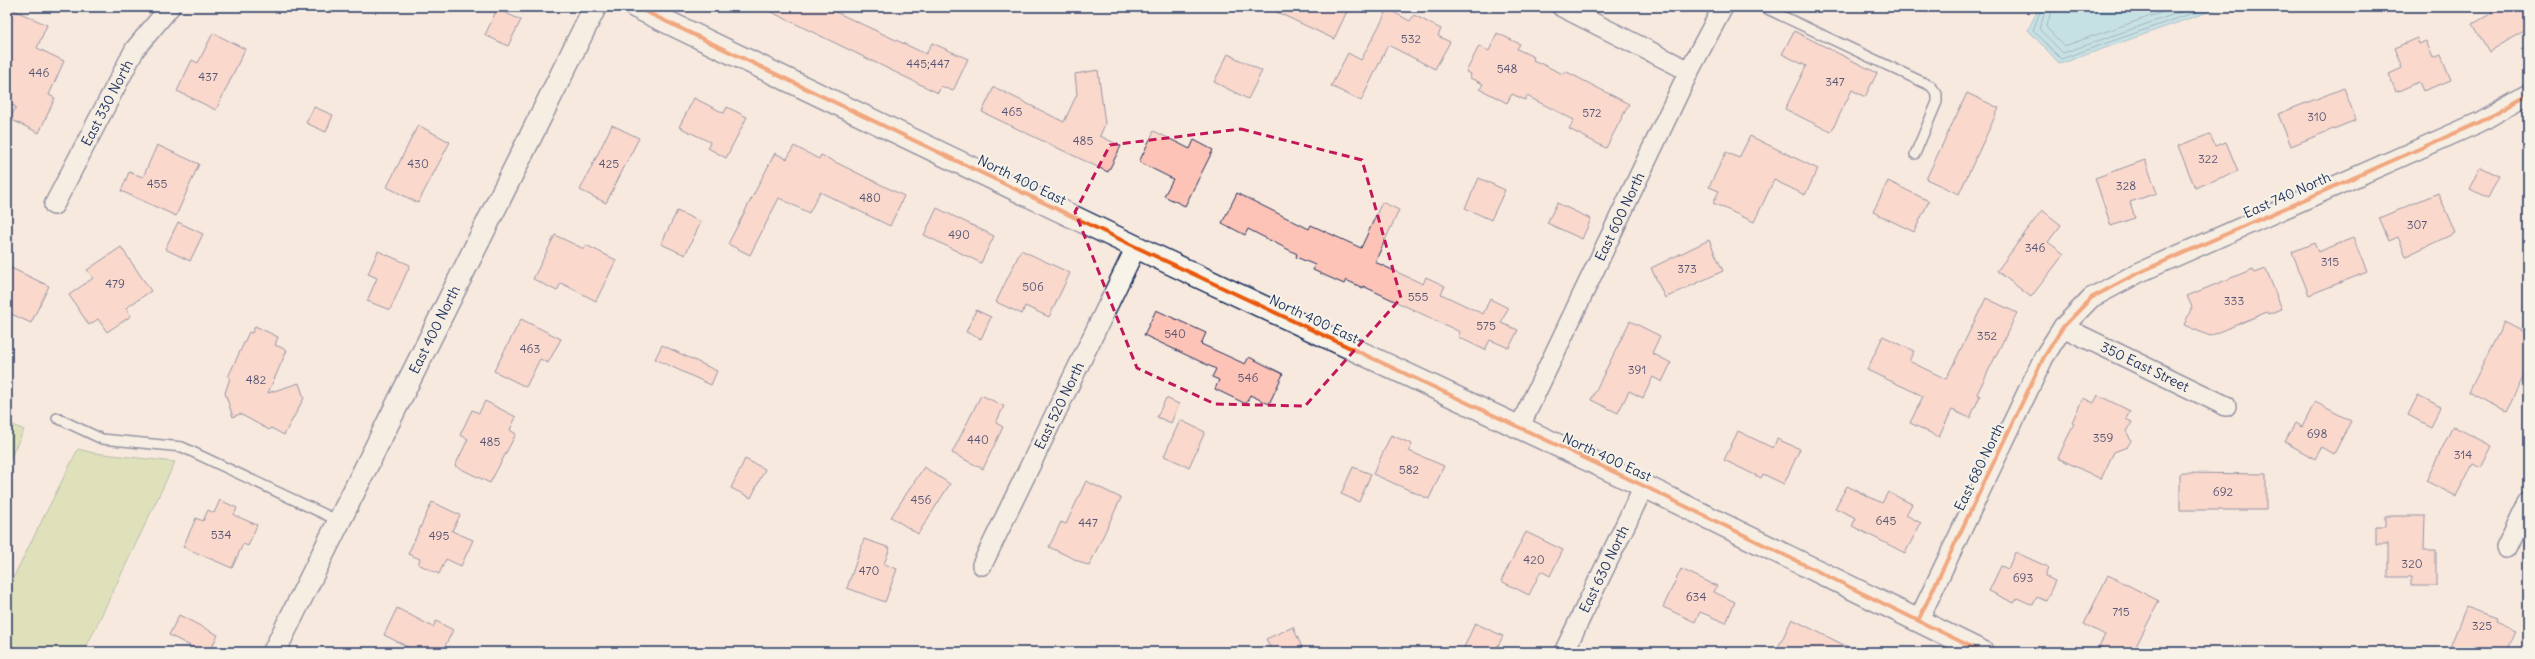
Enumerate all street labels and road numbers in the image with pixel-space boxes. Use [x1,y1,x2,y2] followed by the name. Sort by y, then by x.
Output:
[77,57,137,149] street label: East 330 North
[975,151,1069,209] street label: North 400 East
[2241,168,2333,222] street label: East 740 North
[1591,169,1648,264] street label: East 600 North
[405,283,464,377] street label: East 400 North
[1267,291,1362,348] street label: North 400 East
[2098,338,2192,396] street label: 350 East Street
[1030,359,1088,452] street label: East 520 North
[1950,420,2008,514] street label: East 680 North
[1560,429,1655,486] street label: North 400 East
[1575,522,1633,616] street label: East 630 North

